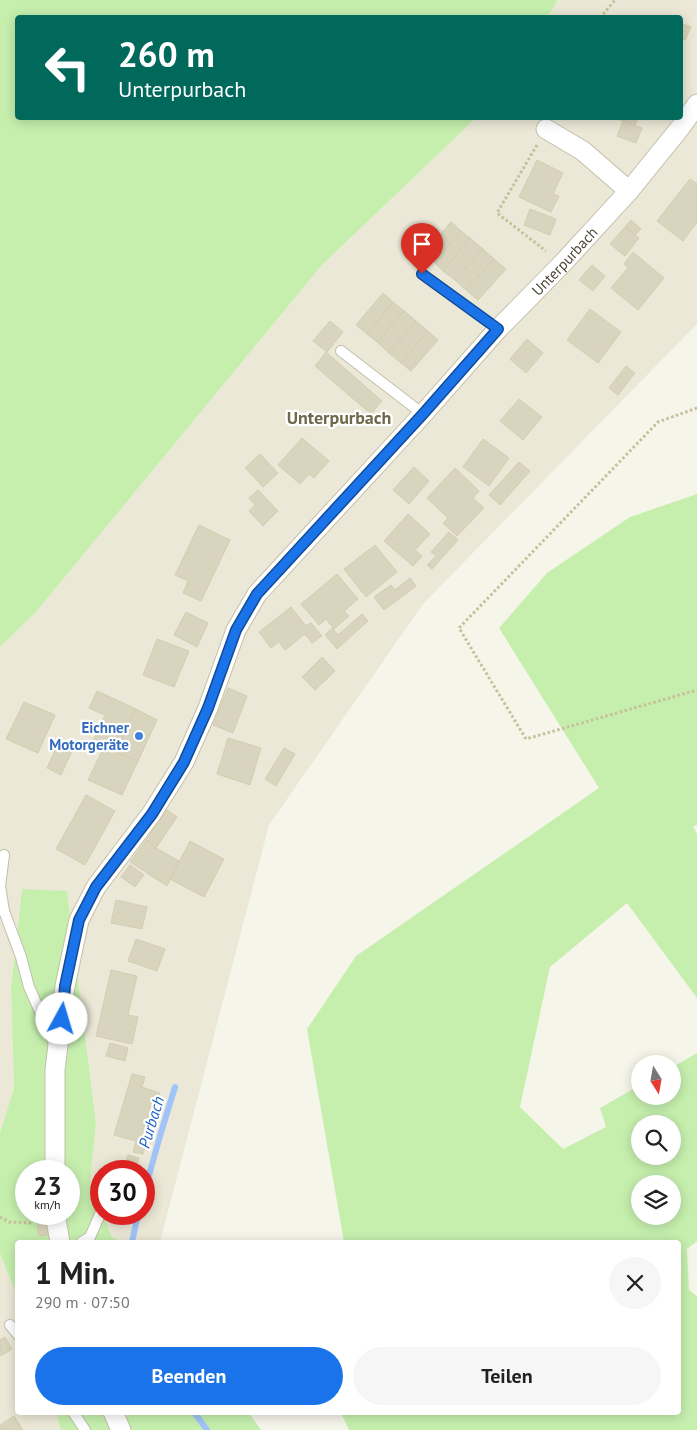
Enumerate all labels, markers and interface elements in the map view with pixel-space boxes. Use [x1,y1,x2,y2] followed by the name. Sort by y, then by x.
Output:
[118,31,215,77] text: 260 m
[35,35,100,100] icon: left
[118,75,246,103] text: Unterpurbach
[401,223,443,274] pin
[527,223,601,299] street label: Unterpurbach
[408,230,436,258] icon: arrive
[287,406,391,429] district label: Unterpurbach
[49,718,130,754] place label: Eichner Motorgeräte
[133,730,145,742] marker: Eichner Motorgeräte
[35,992,87,1044] position arrow
[631,1055,681,1105] north arrow
[631,1055,681,1225] map controls
[134,1094,168,1150] water label: Purbach
[631,1115,681,1165] button: search
[90,1160,155,1225] speed limit sign: 30
[33,1170,62,1202] text: 23
[631,1175,681,1225] button: layers
[34,1197,61,1212] text: km/h
[35,1253,115,1292] text: 1 Min.
[609,1257,661,1309] button: close
[35,1292,130,1312] text: 290 m · 07:50
[35,1347,343,1405] button: Beenden
[353,1347,661,1405] button: Teilen

